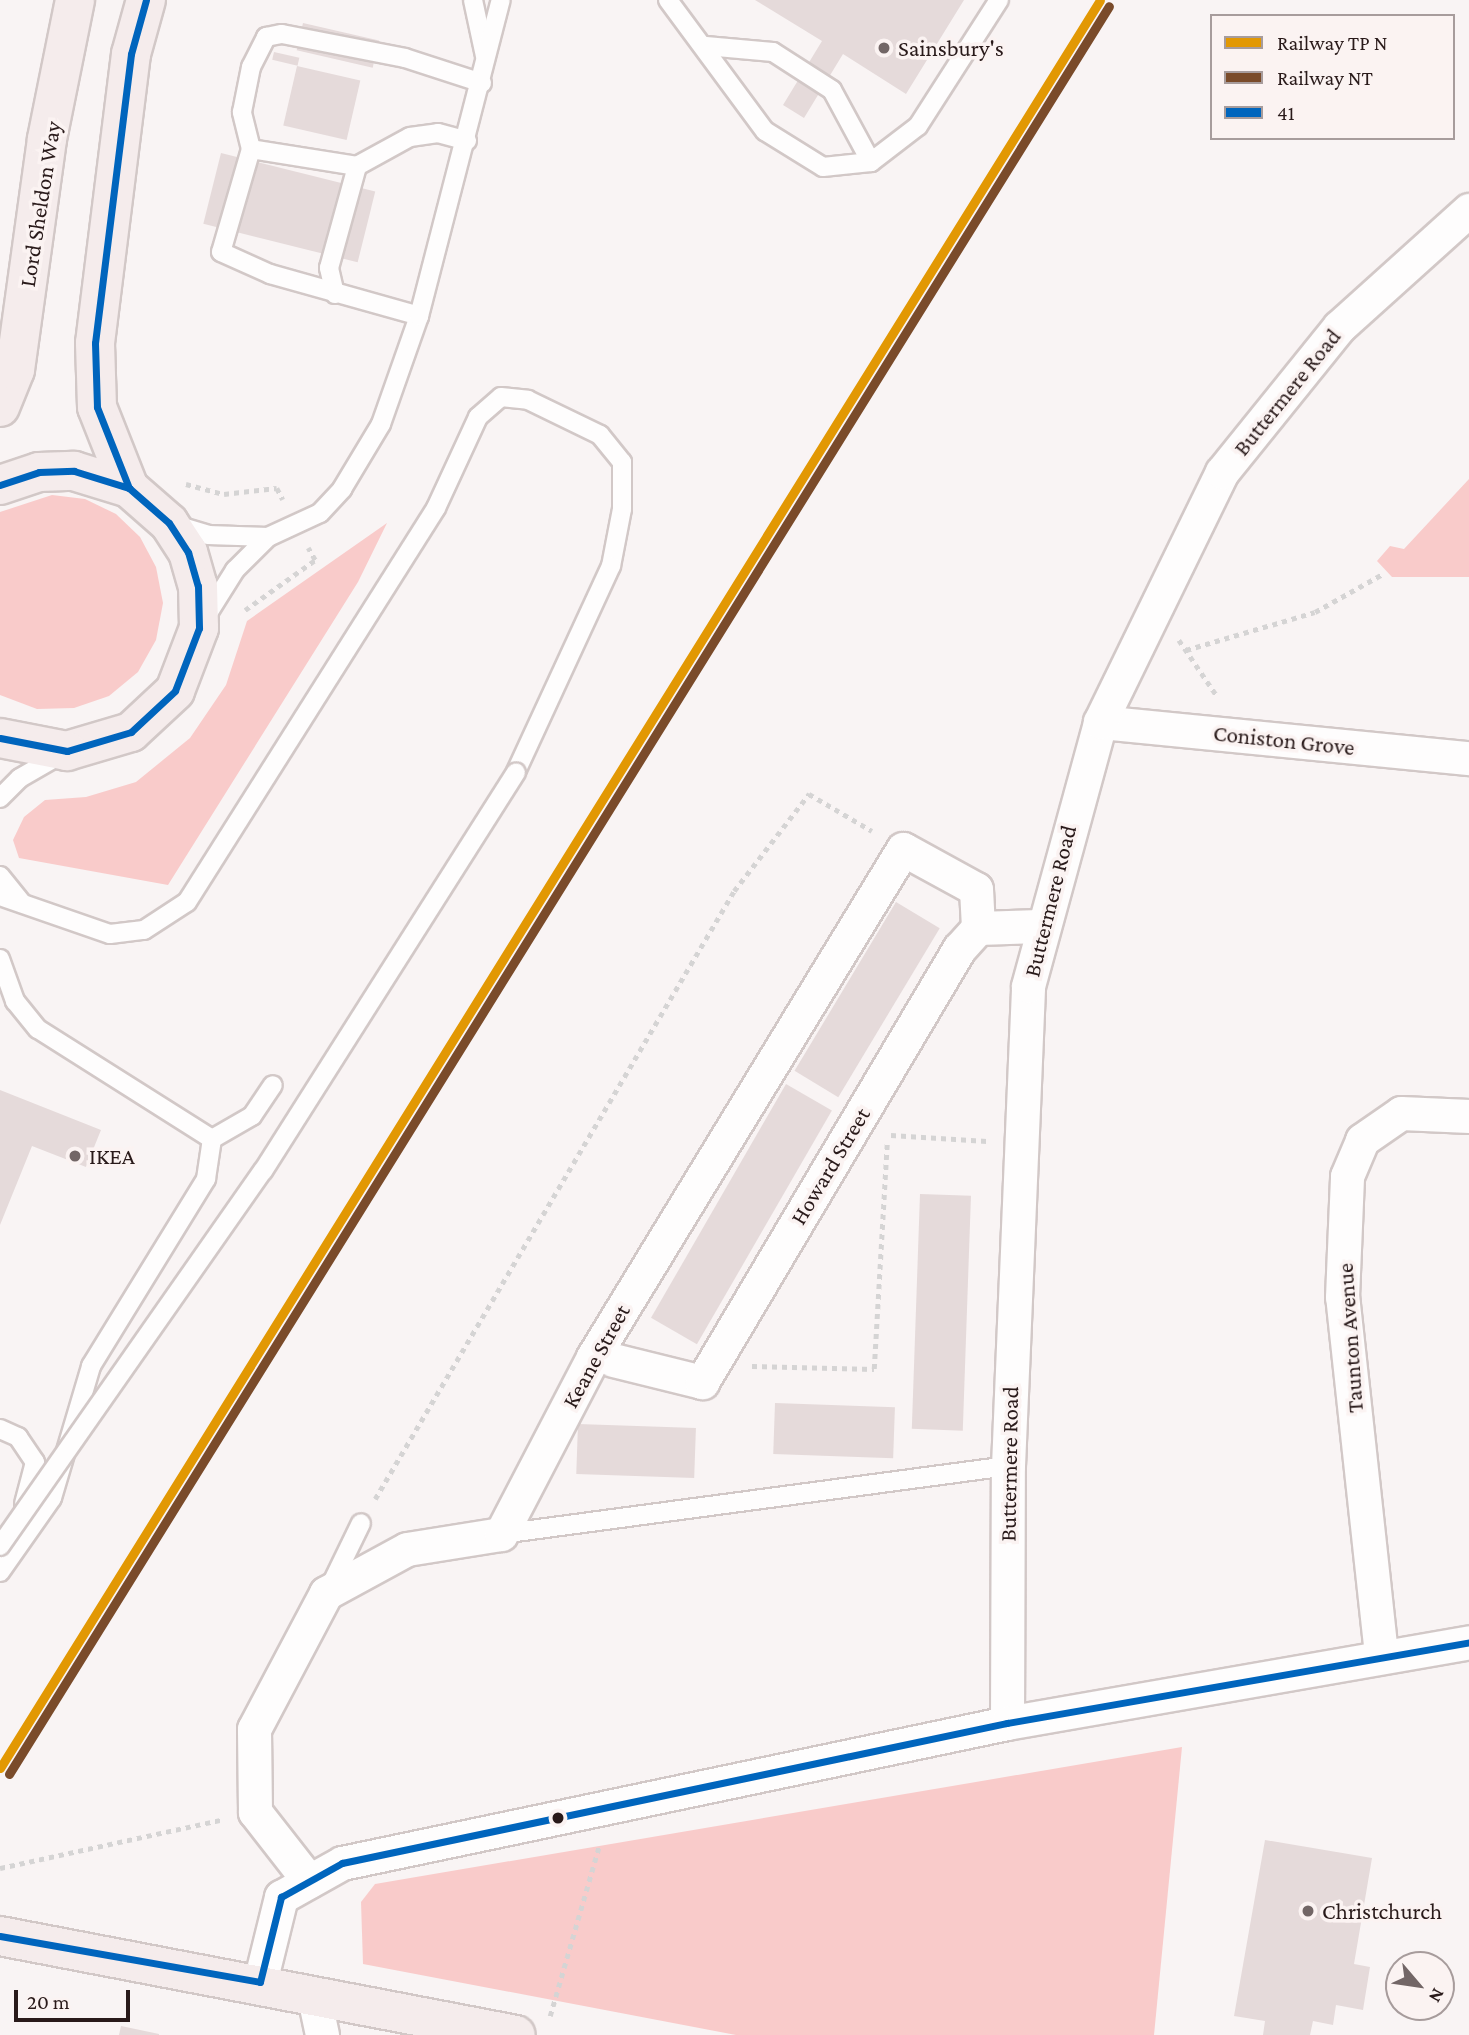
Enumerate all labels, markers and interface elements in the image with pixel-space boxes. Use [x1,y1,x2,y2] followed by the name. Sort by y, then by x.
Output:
[1210,14,1455,140] legend
[1277,31,1387,55] text: Railway TP N
[898,34,1004,62] place label: Sainsbury's
[876,40,892,56] marker: Sainsbury's
[1277,66,1373,90] text: Railway NT
[1277,101,1295,125] text: 41
[13,119,67,289] street label: Lord Sheldon Way
[1227,323,1347,461] street label: Buttermere Road
[1212,719,1356,761] street label: Coniston Grove
[1018,822,1082,980] street label: Buttermere Road
[784,1102,876,1230] street label: Howard Street
[89,1142,135,1170] place label: IKEA
[67,1148,83,1164] marker: IKEA
[1331,1262,1369,1414] street label: Taunton Avenue
[556,1299,636,1413] street label: Keane Street
[994,1386,1024,1542] street label: Buttermere Road
[551,1811,565,1825] unlabelled marker
[1322,1897,1442,1925] place label: Christchurch
[1300,1903,1316,1919] marker: Christchurch
[1385,1951,1455,2021] north arrow
[18,1976,133,2020] scale bar
[1425,1985,1449,2006] text: N
[27,1990,70,2014] text: 20 m

